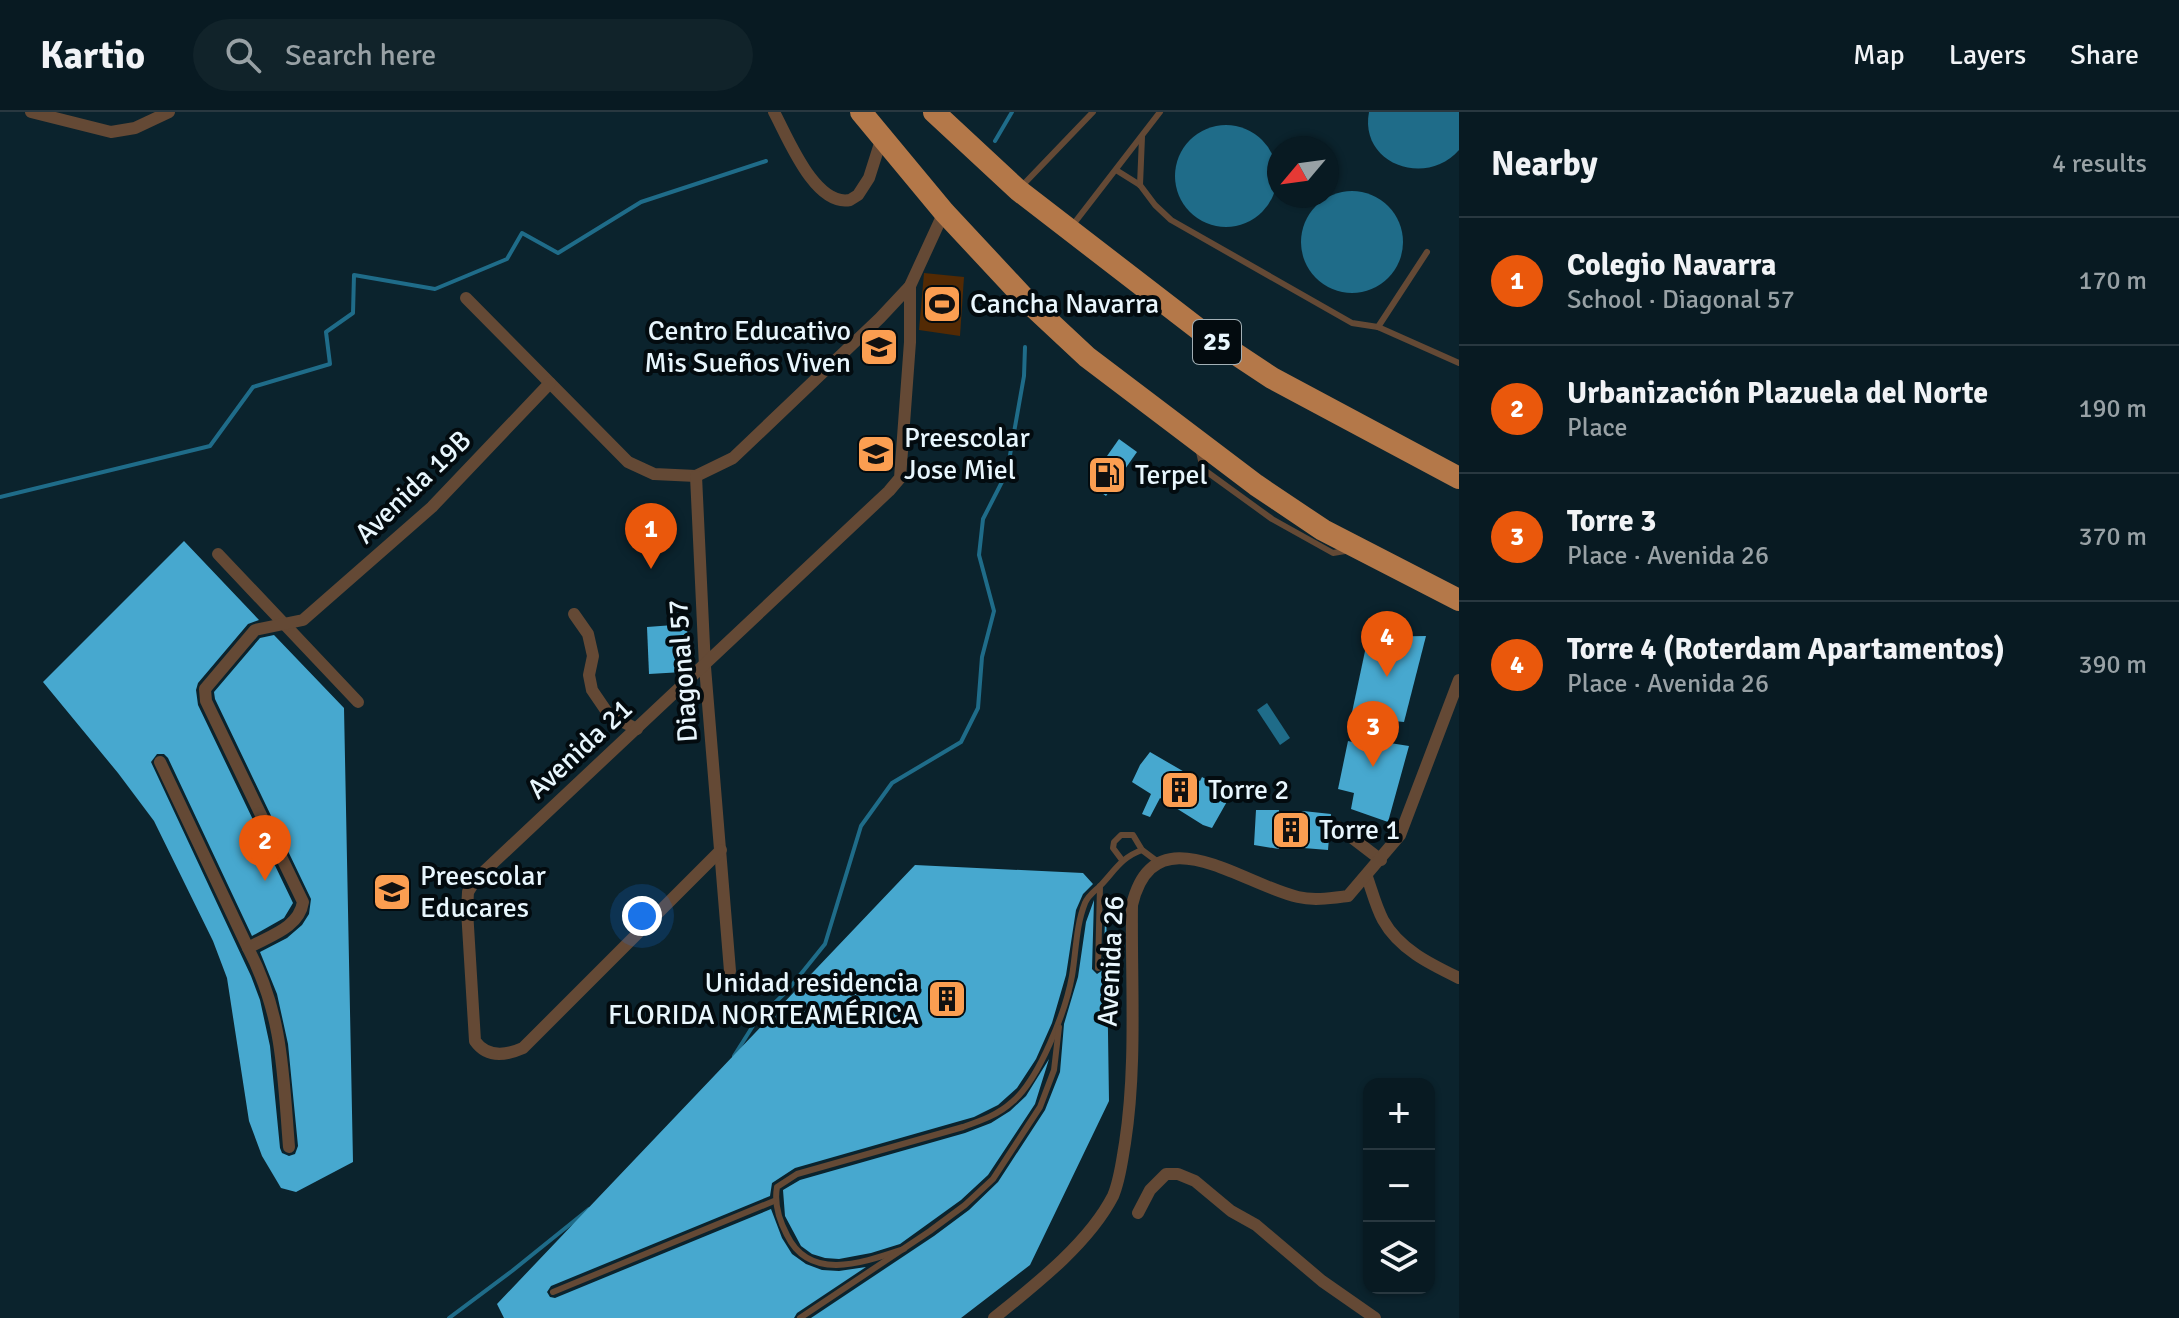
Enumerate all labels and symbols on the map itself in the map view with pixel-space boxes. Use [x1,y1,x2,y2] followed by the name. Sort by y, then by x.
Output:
[1267,136,1339,208] north arrow
[921,283,963,325] sports icon: Cancha Navarra
[970,287,1159,321] place label: Cancha Navarra
[644,314,851,380] place label: Centro Educativo Mis Sueños Viven
[1193,320,1241,364] road number: 25
[858,326,900,368] school or university icon: Centro Educativo Mis Sueños Viven
[904,421,1031,487] place label: Preescolar Jose Miel
[348,423,478,551] street label: Avenida 19B
[855,433,897,475] school or university icon: Preescolar Jose Miel
[1086,454,1128,496] fuel station icon: Terpel
[1135,458,1208,492] place label: Terpel
[625,503,677,569] pin: 1
[661,598,705,744] street label: Diagonal 57
[1361,611,1413,677] pin: 4
[520,692,640,806] street label: Avenida 21
[1347,701,1399,767] pin: 3
[1159,769,1201,811] building icon: Torre 2
[1208,773,1289,807] place label: Torre 2
[1270,809,1312,851] building icon: Torre 1
[1319,813,1400,847] place label: Torre 1
[239,815,291,881] pin: 2
[420,859,547,925] place label: Preescolar Educares
[371,871,413,913] school or university icon: Preescolar Educares
[1091,895,1131,1027] street label: Avenida 26
[622,896,662,936] your location
[608,966,919,1032] place label: Unidad residencia FLORIDA NORTEAMÉRICA
[926,978,968,1020] building icon: Unidad residencia FLORIDA NORTEAMÉRICA

